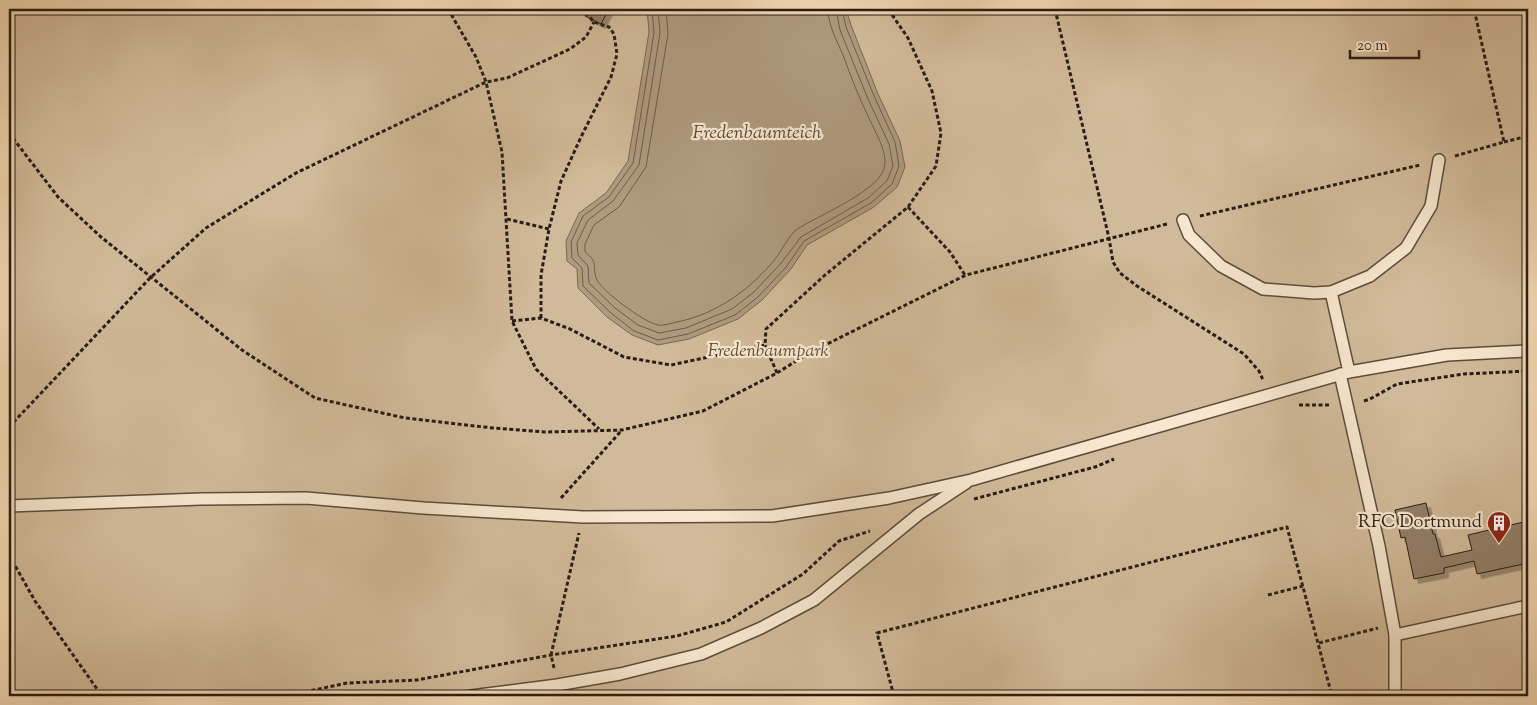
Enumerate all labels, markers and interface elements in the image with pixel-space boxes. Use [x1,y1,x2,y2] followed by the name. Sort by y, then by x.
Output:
[1350,28,1418,60] scale bar
[1357,36,1388,57] text: 20 m
[693,120,822,147] water label: Fredenbaumteich
[707,339,829,365] park label: Fredenbaumpark
[1358,510,1482,536] place label: RFC Dortmund
[1486,510,1512,544] building icon: RFC Dortmund

